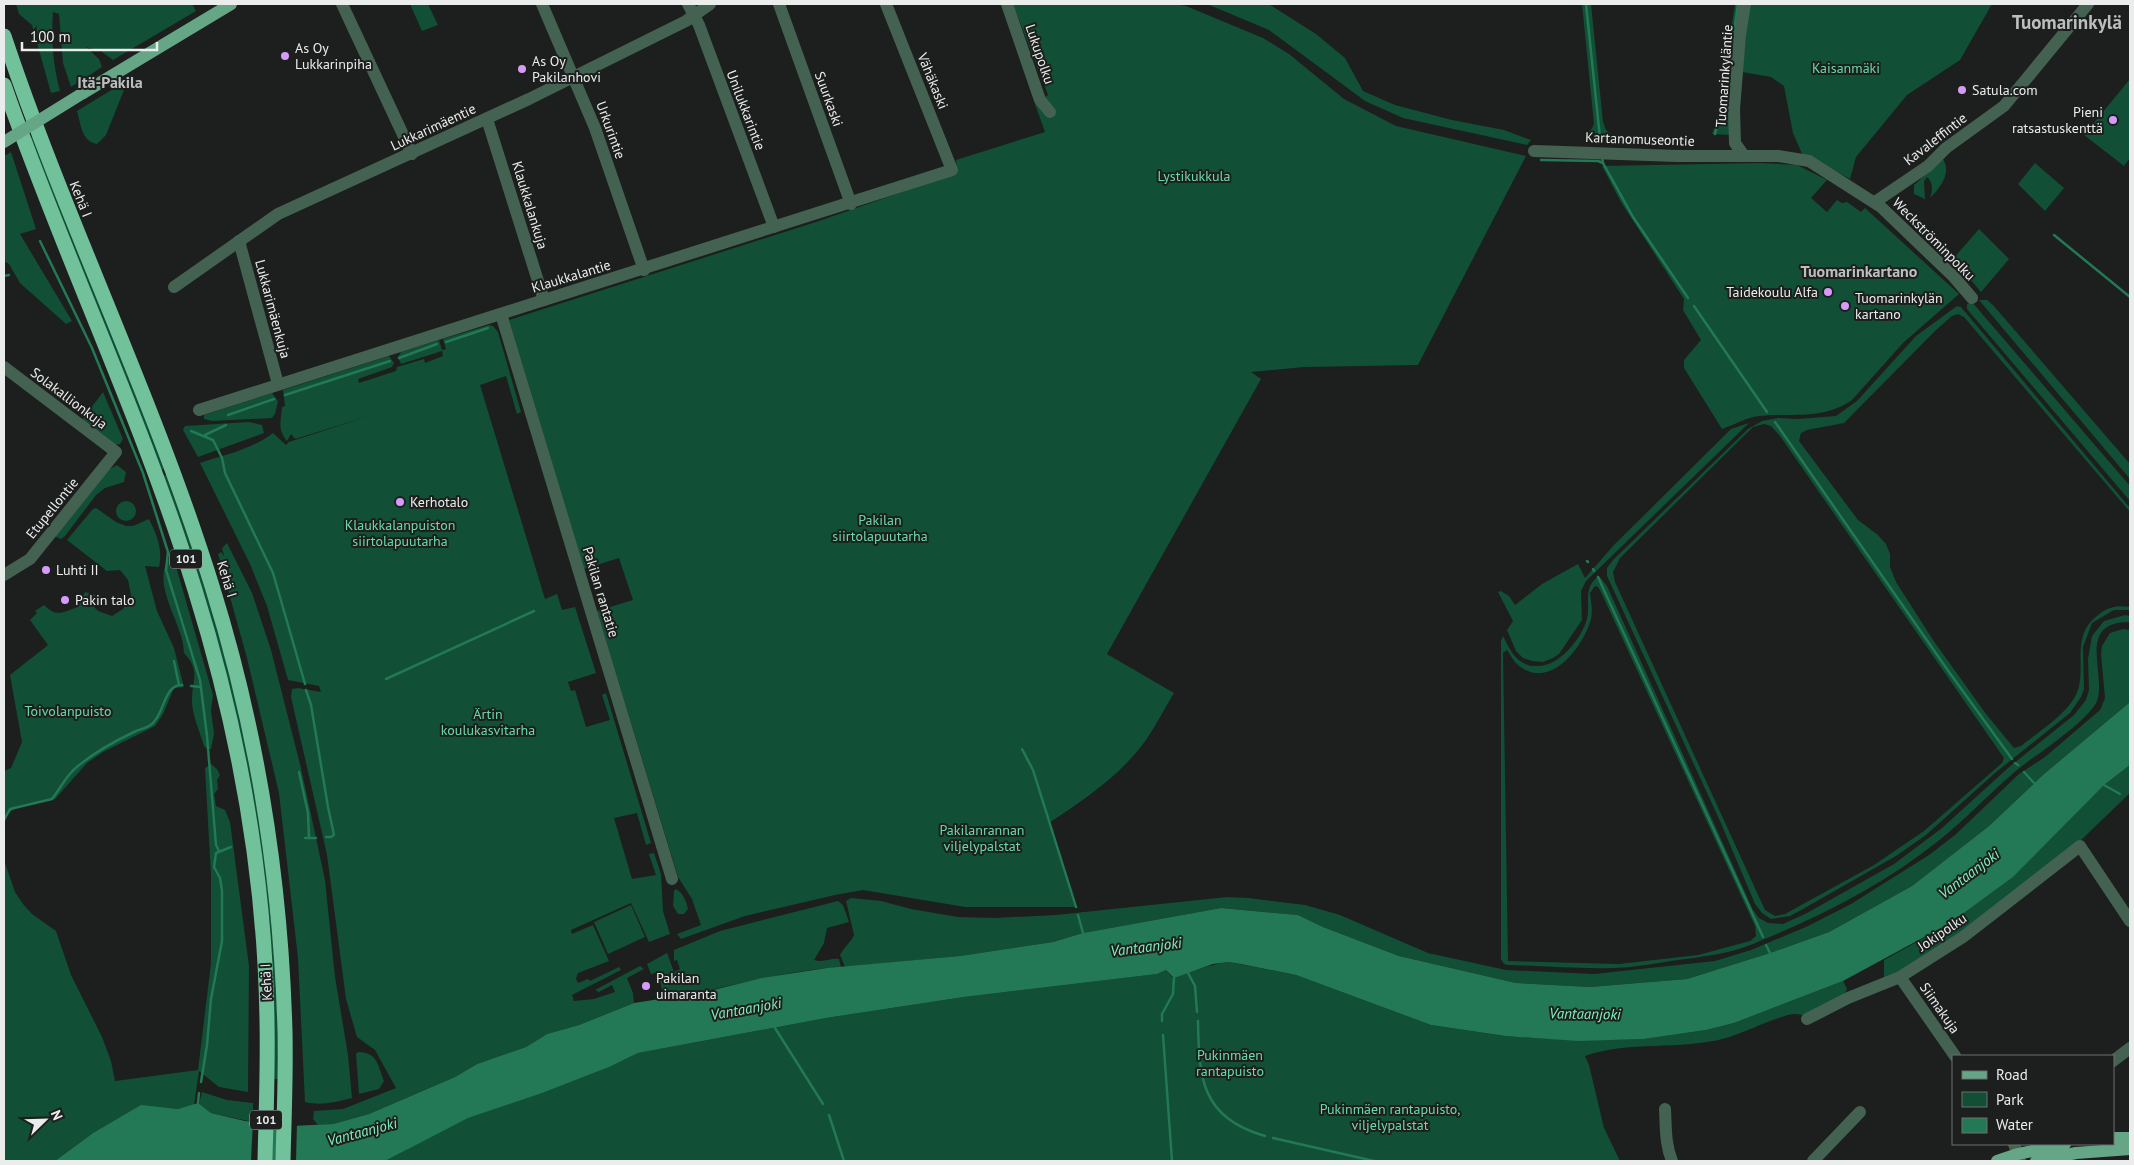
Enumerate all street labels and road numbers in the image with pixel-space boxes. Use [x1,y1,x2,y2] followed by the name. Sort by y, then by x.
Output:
[1021,22,1059,86] street label: Lukupolku
[1711,24,1737,128] street label: Tuomarinkyläntie
[913,49,952,112] street label: Vähäkaski
[722,67,770,153] street label: Unilukkarintie
[811,69,847,129] street label: Suurkaski
[387,99,479,155] street label: Lukkarimäentie
[592,99,630,161] street label: Urkurintie
[1900,109,1970,169] street label: Kavaleffintie
[1585,128,1695,150] street label: Kartanomuseontie
[508,159,552,251] street label: Klaukkalankuja
[66,178,96,220] street label: Kehä I
[1889,194,1979,284] street label: Weckströminpolku
[529,255,613,297] street label: Klaukkalantie
[251,258,295,360] street label: Lukkarimäenkuja
[27,363,111,433] street label: Solakallionkuja
[22,474,82,542] street label: Etupellontie
[579,545,623,639] street label: Pakilan rantatie
[170,550,202,568] road number: 101
[213,558,241,600] street label: Kehä I
[1913,909,1970,956] street label: Jokipolku
[256,963,276,1001] street label: Kehä I
[1916,979,1964,1037] street label: Siimakuja
[250,1110,282,1130] road number: 101

